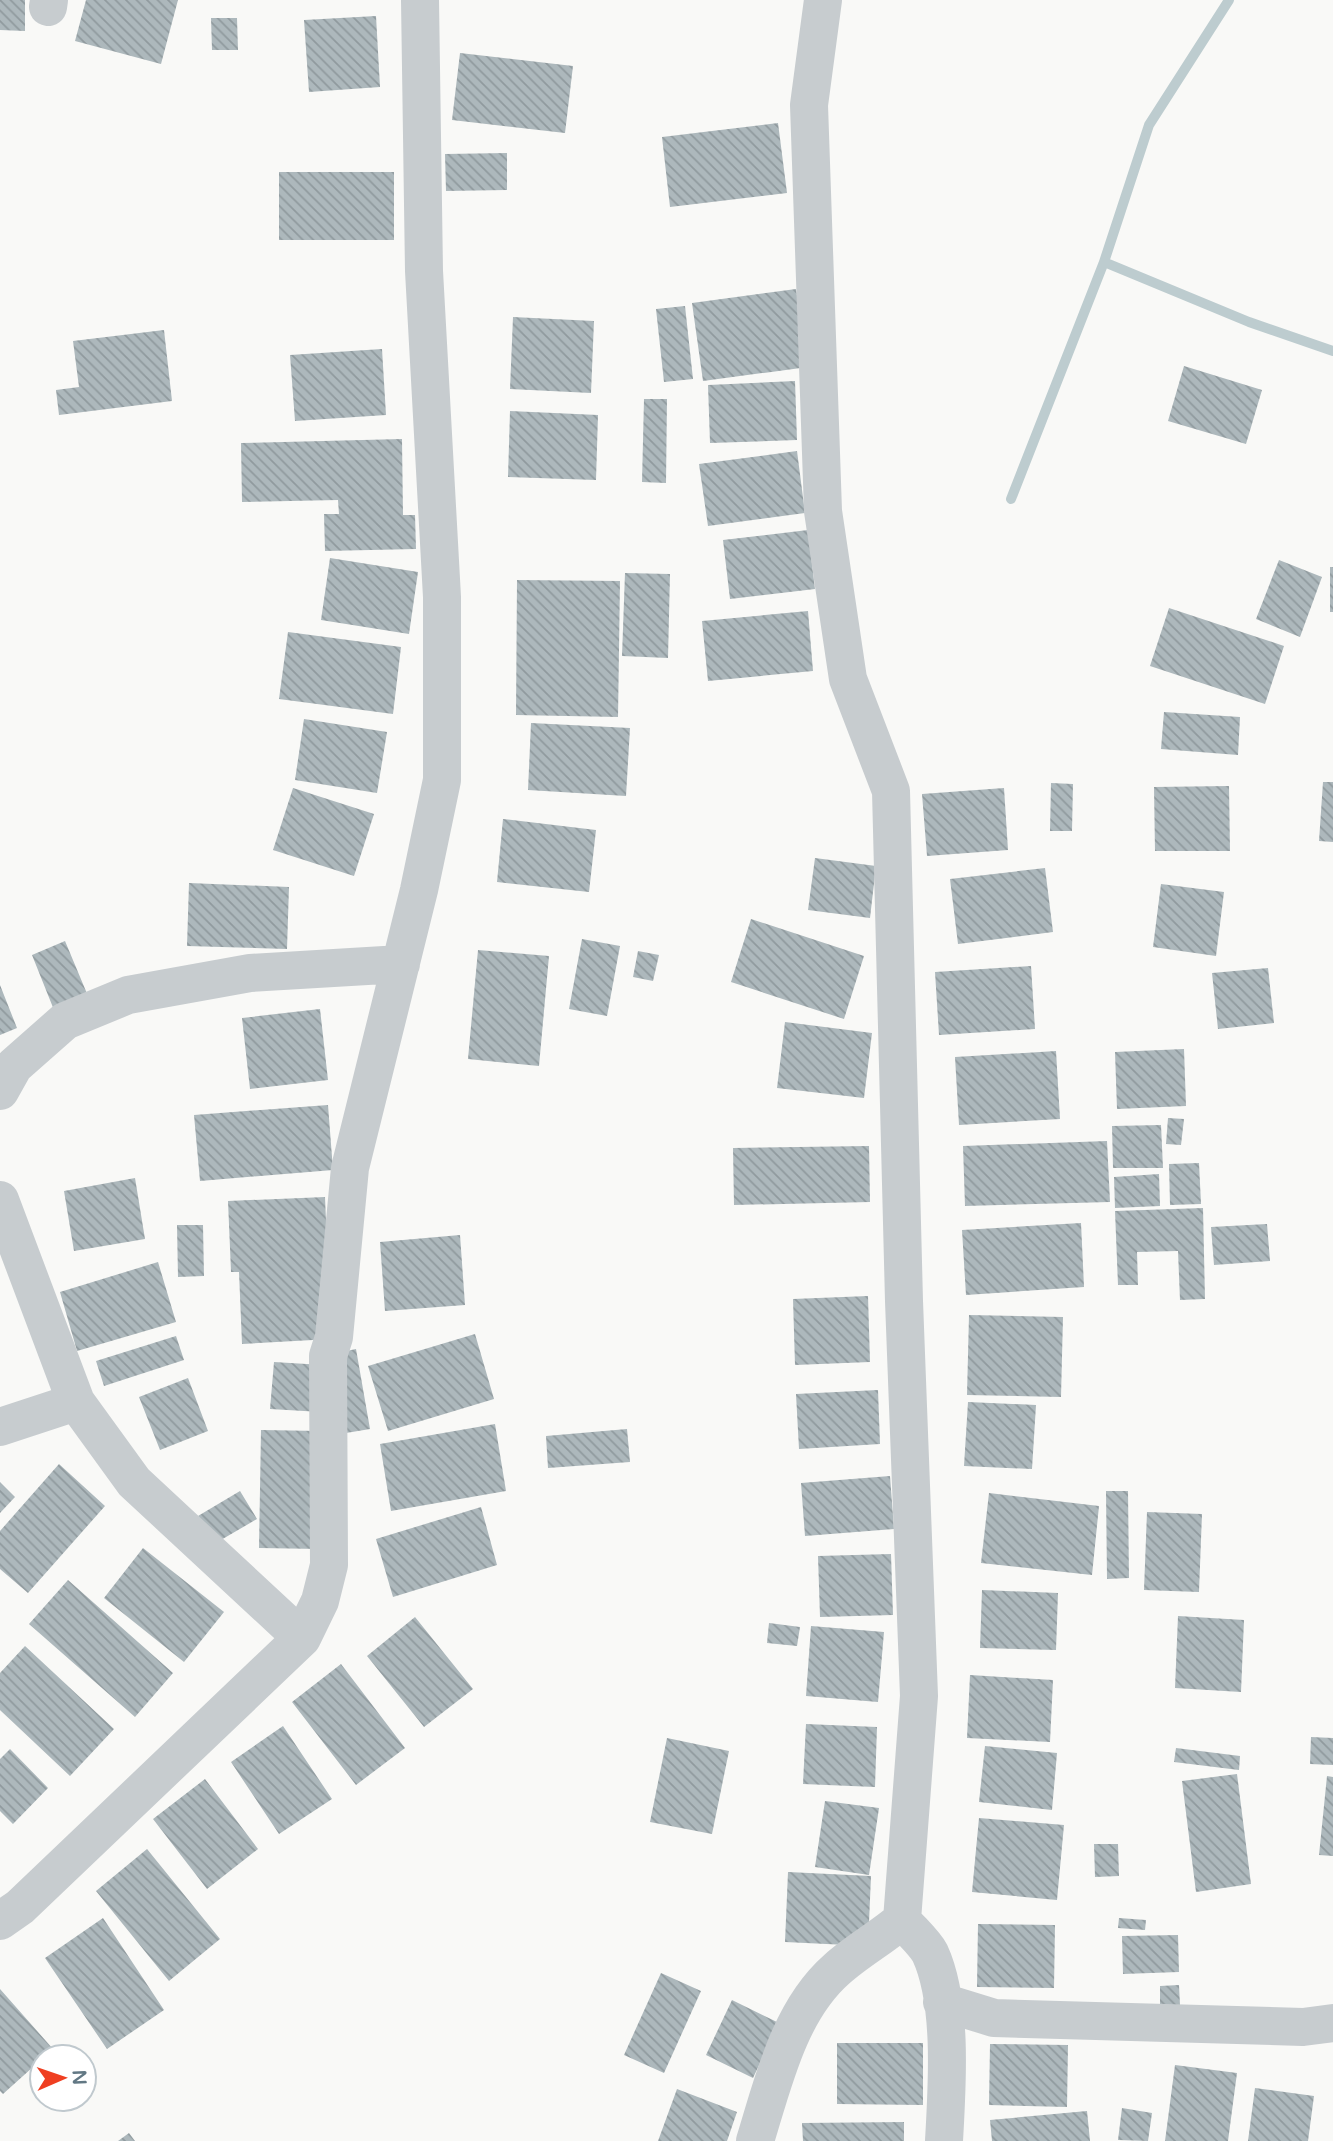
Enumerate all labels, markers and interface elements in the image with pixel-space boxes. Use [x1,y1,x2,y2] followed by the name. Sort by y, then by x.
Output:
[28,2043,98,2113] north arrow
[68,2069,90,2085] text: N

